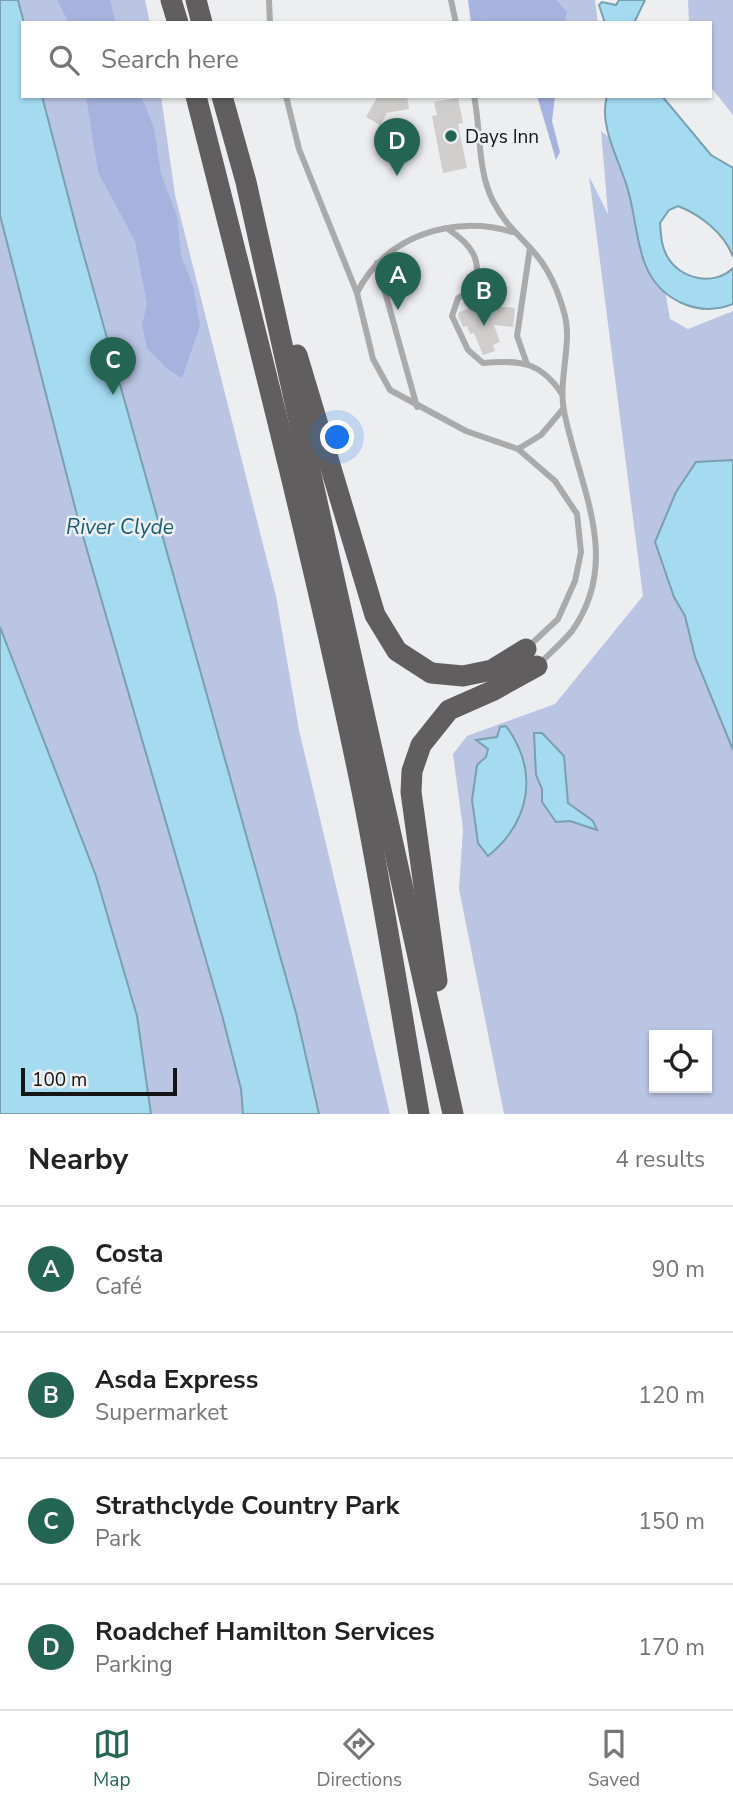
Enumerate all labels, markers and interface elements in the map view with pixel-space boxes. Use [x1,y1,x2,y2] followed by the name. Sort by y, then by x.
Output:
[21,21,712,98] search box
[45,41,83,79] icon: search
[101,42,239,77] text: Search here
[374,118,420,176] pin: D
[465,124,539,150] place label: Days Inn
[443,128,459,144] marker: Days Inn
[375,252,421,310] pin: A
[461,268,507,326] pin: B
[90,337,136,395] pin: C
[320,420,354,454] your location
[66,513,174,541] water label: River Clyde
[649,1030,712,1093] map controls
[649,1030,712,1093] button: locate
[21,1065,177,1097] scale bar
[32,1067,87,1093] text: 100 m
[28,1139,128,1180] text: Nearby
[615,1144,705,1175] text: 4 results
[95,1236,163,1271] text: Costa
[42,1254,60,1285] text: A
[652,1254,705,1285] text: 90 m
[95,1271,142,1302] text: Café
[95,1362,258,1397] text: Asda Express
[43,1380,59,1411] text: B
[638,1380,705,1411] text: 120 m
[95,1397,228,1428] text: Supermarket
[95,1488,399,1523] text: Strathclyde Country Park
[43,1506,59,1537] text: C
[638,1506,705,1537] text: 150 m
[95,1523,141,1554] text: Park
[95,1614,435,1649] text: Roadchef Hamilton Services
[42,1632,60,1663] text: D
[638,1632,705,1663] text: 170 m
[95,1649,173,1680] text: Parking
[93,1725,131,1793] tab: Map
[316,1725,402,1793] tab: Directions
[588,1725,640,1793] tab: Saved

